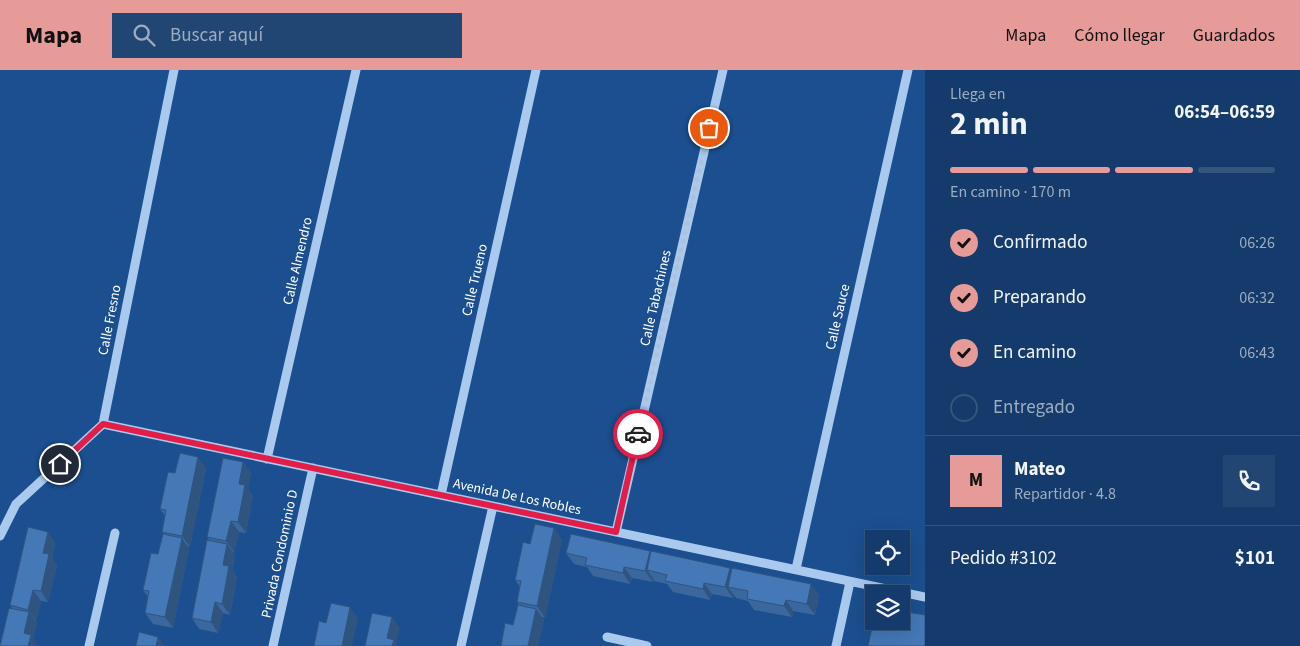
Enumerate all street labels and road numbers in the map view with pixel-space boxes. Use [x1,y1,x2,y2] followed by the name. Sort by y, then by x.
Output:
[278,215,318,307] street label: Calle Almendro
[457,242,493,318] street label: Calle Trueno
[635,248,677,348] street label: Calle Tabachines
[821,282,855,352] street label: Calle Sauce
[93,283,127,357] street label: Calle Fresno
[451,474,583,520] street label: Avenida De Los Robles
[257,488,303,620] street label: Privada Condominio D

